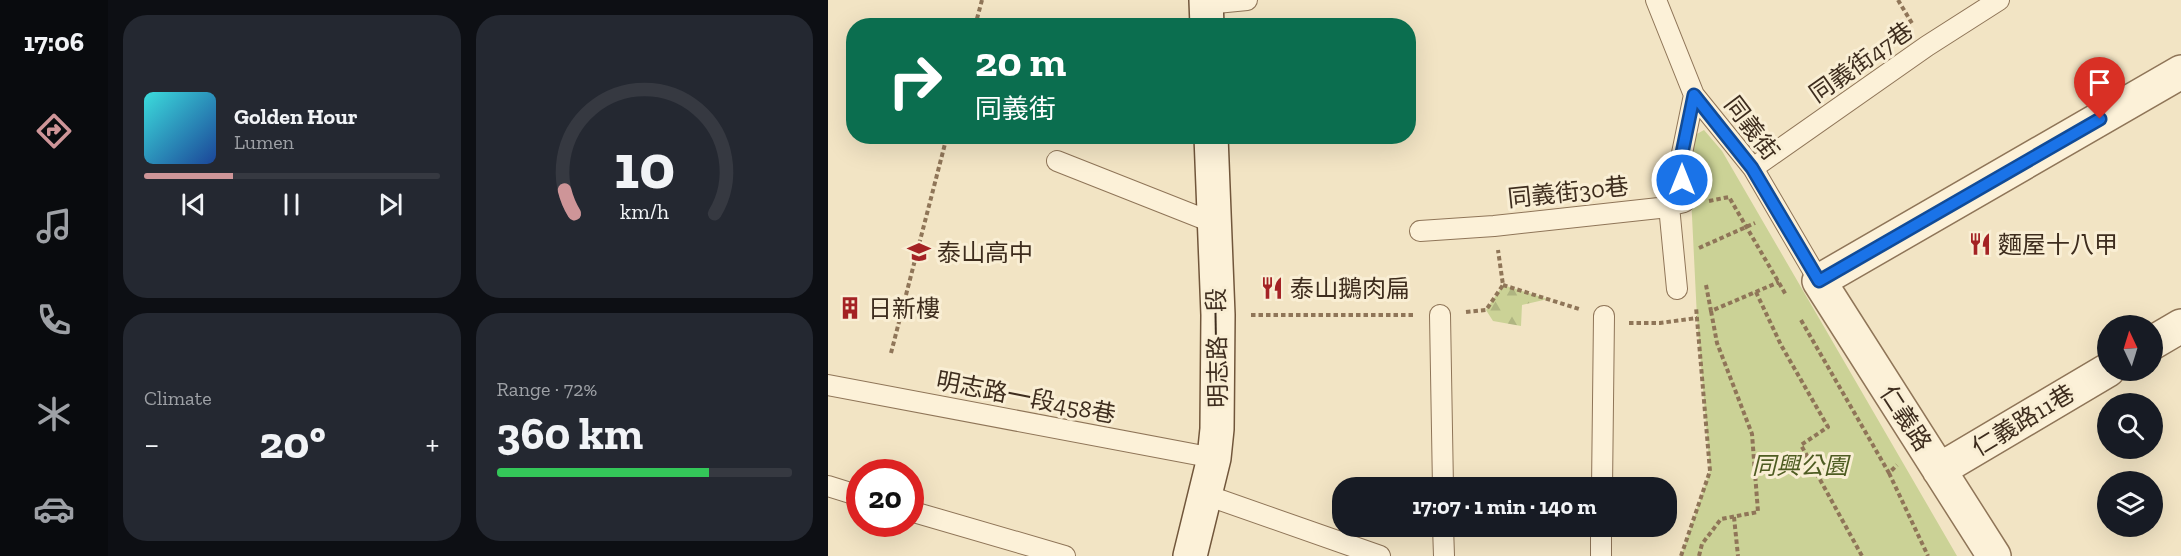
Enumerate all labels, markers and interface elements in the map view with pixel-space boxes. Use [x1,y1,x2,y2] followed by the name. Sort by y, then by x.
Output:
[1804,16,1918,108] street label: 同義街47巷
[24,26,84,58] text: 17:06
[975,36,1066,87] text: 20 m
[876,42,954,120] icon: right
[2074,57,2125,119] pin
[2083,66,2116,99] icon: arrive
[1719,91,1785,165] street label: 同義街
[975,93,1056,125] text: 同義街
[234,103,358,130] text: Golden Hour
[33,110,75,152] icon: directions
[614,129,675,204] text: 10
[234,130,294,154] text: Lumen
[1650,148,1714,212] position arrow
[1506,171,1630,213] street label: 同義街30巷
[177,188,210,221] icon: previous
[275,188,308,221] icon: pause
[374,188,407,221] icon: next
[620,199,669,224] text: km/h
[33,205,75,247] icon: music
[1998,230,2118,259] place label: 麵屋十八甲
[1967,231,1993,257] restaurant icon: 麵屋十八甲
[937,238,1033,267] place label: 泰山高中
[906,239,932,265] school or university icon: 泰山高中
[1290,274,1410,303] place label: 泰山鵝肉扁
[1259,275,1285,301] restaurant icon: 泰山鵝肉扁
[1201,288,1233,408] street label: 明志路一段
[868,294,940,323] place label: 日新樓
[837,295,863,321] building icon: 日新樓
[33,299,75,341] icon: phone
[2097,315,2163,381] north arrow
[2097,315,2163,537] map controls
[934,365,1118,429] street label: 明志路一段458巷
[497,377,597,401] text: Range · 72%
[1966,378,2080,462] street label: 仁義路11巷
[1874,380,1938,456] street label: 仁義路
[144,386,212,410] text: Climate
[33,393,75,435] icon: climate
[2097,393,2163,459] button: search
[497,407,643,461] text: 360 km
[259,416,326,470] text: 20°
[144,424,159,463] text: −
[426,424,440,463] text: +
[1752,451,1851,480] park label: 同興公園
[846,459,924,537] speed limit sign: 20
[2097,471,2163,537] button: layers
[33,488,75,530] icon: car
[1412,493,1597,520] text: 17:07 · 1 min · 140 m

